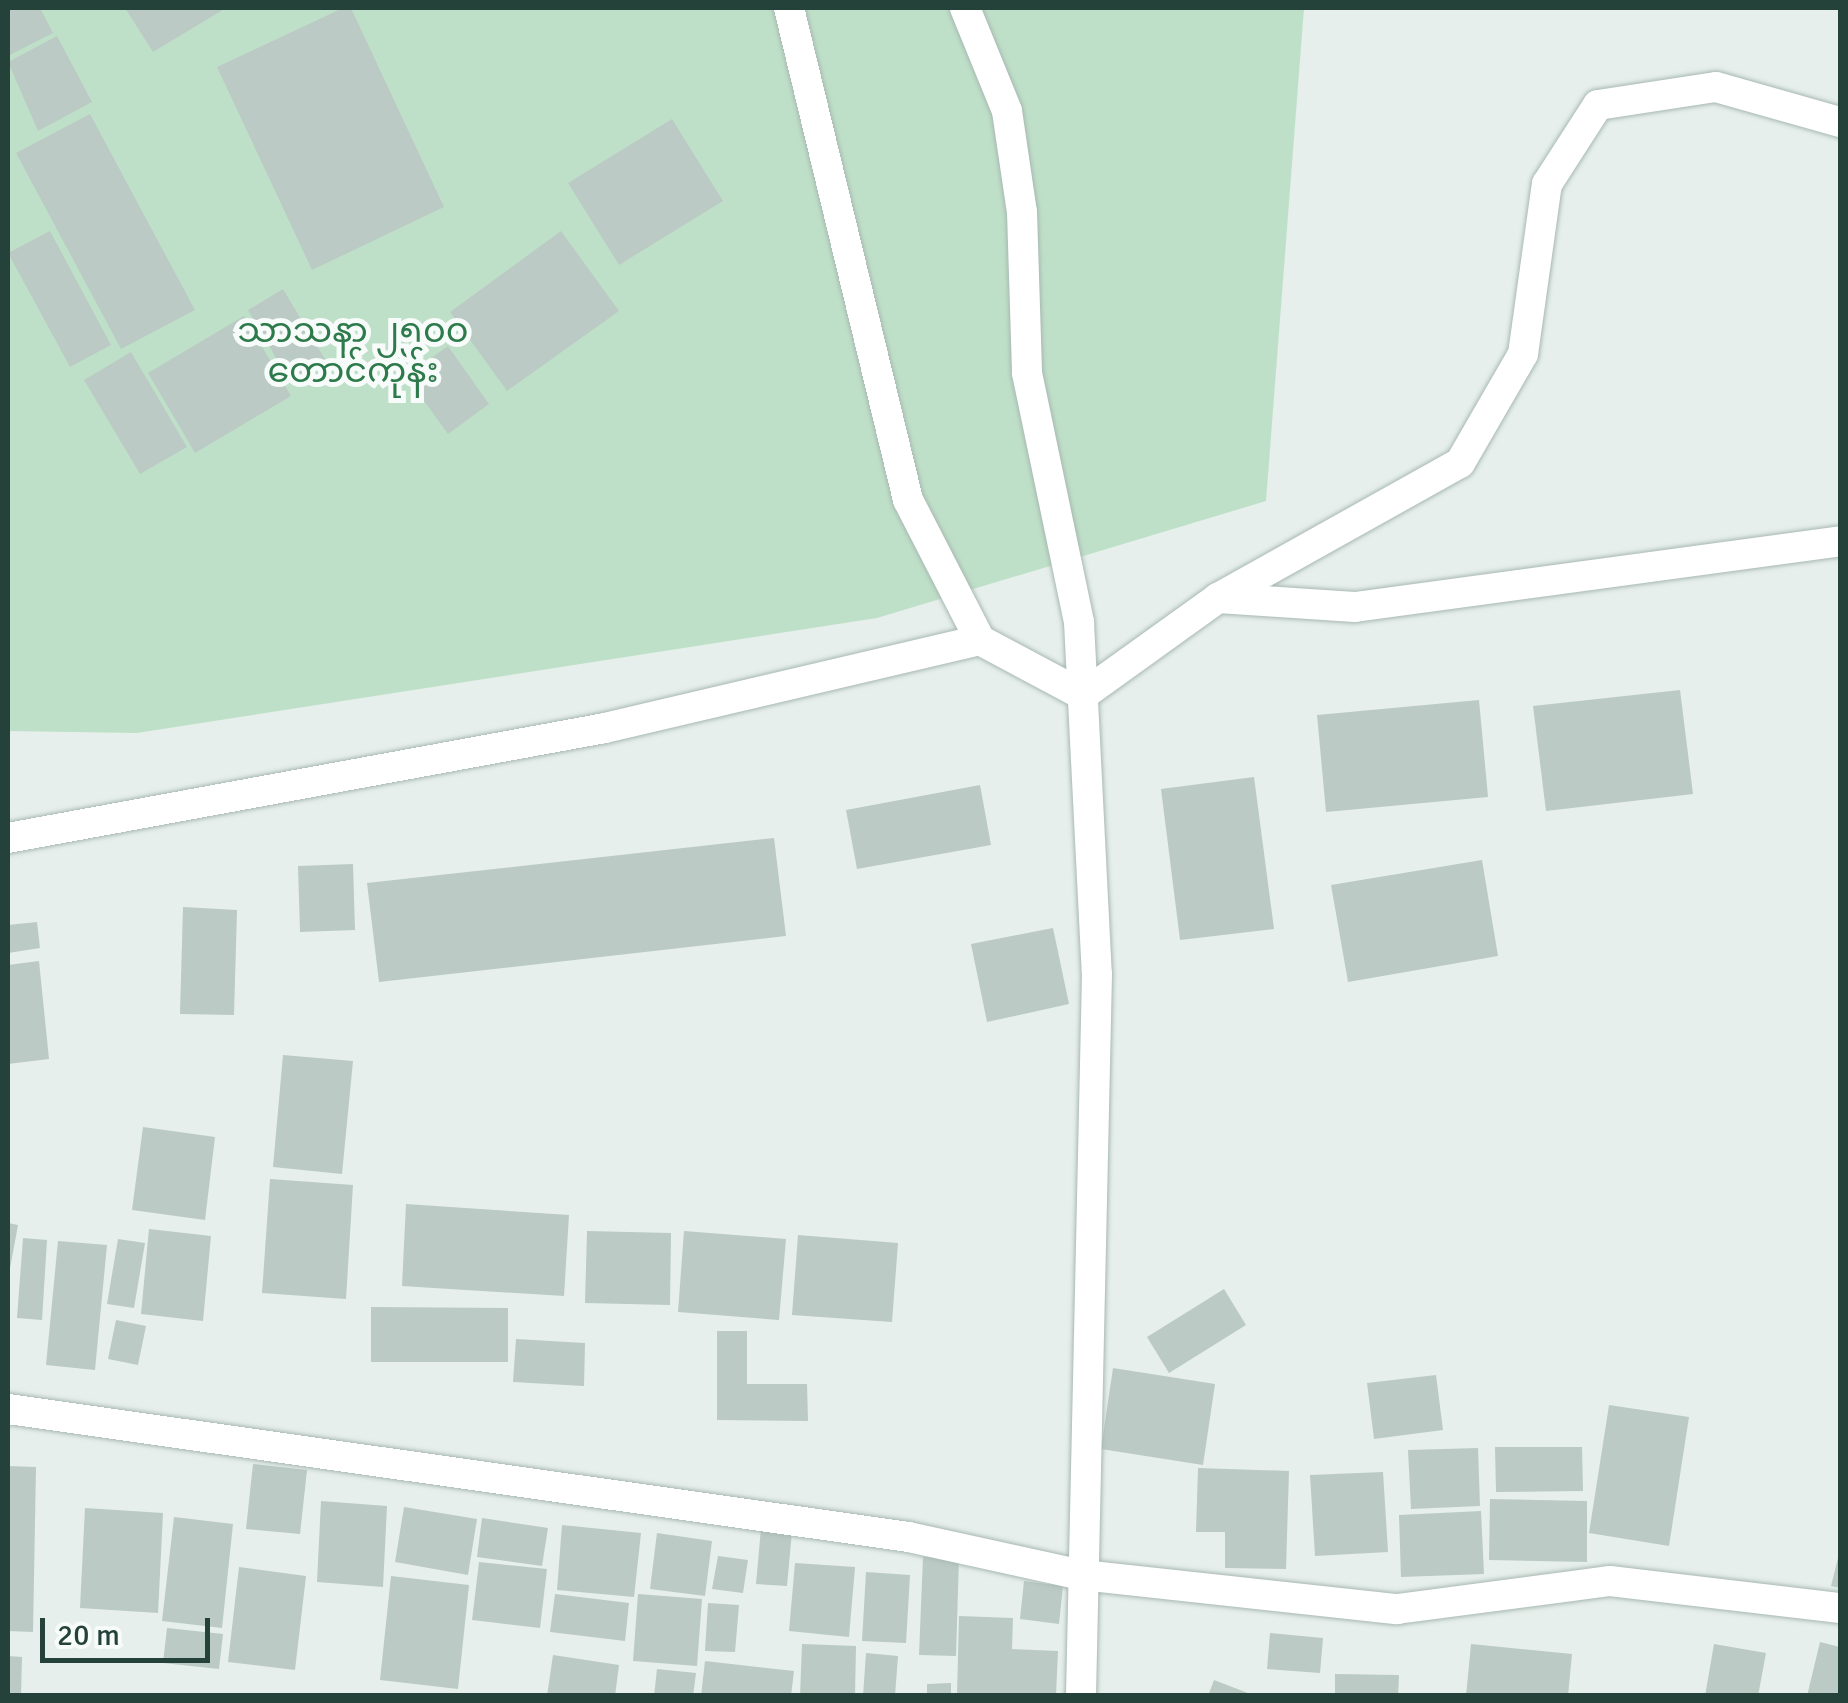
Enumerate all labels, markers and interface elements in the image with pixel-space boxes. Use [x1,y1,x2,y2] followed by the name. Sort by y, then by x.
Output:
[237,310,469,392] park label: သာသနာ ၂၅၀၀ တောင်ကုန်း
[45,1598,215,1660] scale bar
[57,1617,120,1654] text: 20 m

